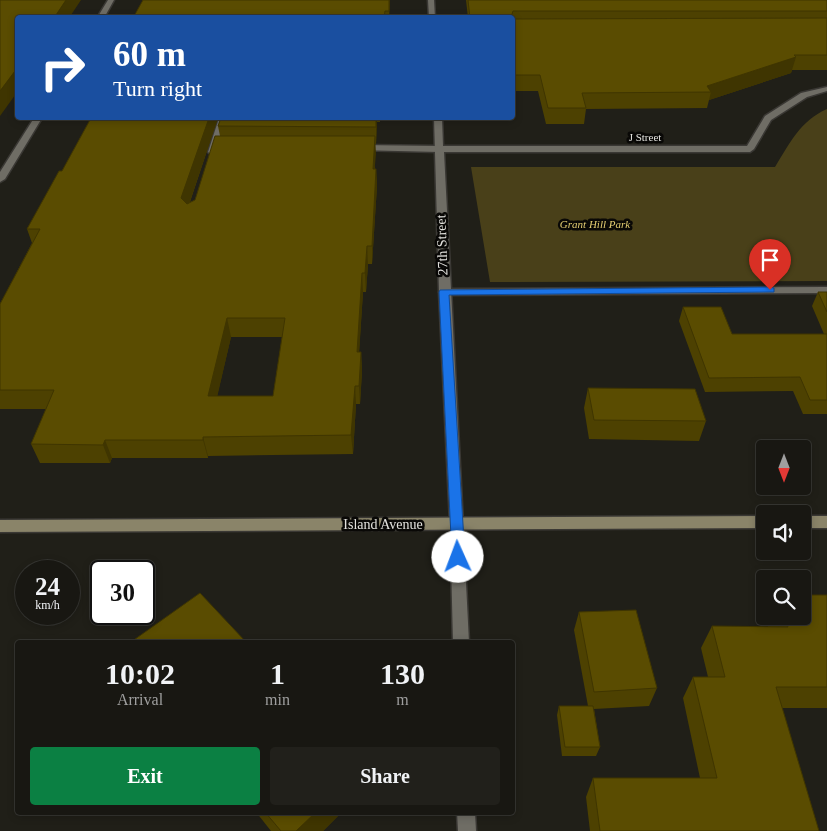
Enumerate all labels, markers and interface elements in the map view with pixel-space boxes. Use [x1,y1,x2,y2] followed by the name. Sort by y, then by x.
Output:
[30,35,95,100] icon: right
[113,35,186,74] text: 60 m
[113,76,202,101] text: Turn right
[629,131,661,143] street label: J Street
[433,214,451,276] street label: 27th Street
[560,218,631,230] park label: Grant Hill Park
[749,239,791,290] pin
[756,246,784,274] icon: arrive
[756,440,811,495] north arrow
[756,440,811,625] map controls
[756,505,811,560] button: sound
[343,517,423,532] street label: Island Avenue
[431,530,483,582] position arrow
[90,560,155,625] speed limit sign: 30
[756,570,811,625] button: search
[35,573,60,600] text: 24
[35,598,60,612] text: km/h
[105,657,175,690] text: 10:02
[270,657,285,690] text: 1
[380,657,425,690] text: 130
[117,691,163,708] text: Arrival
[265,691,290,708] text: min
[396,691,409,708] text: m
[30,747,260,805] button: Exit
[270,747,500,805] button: Share

